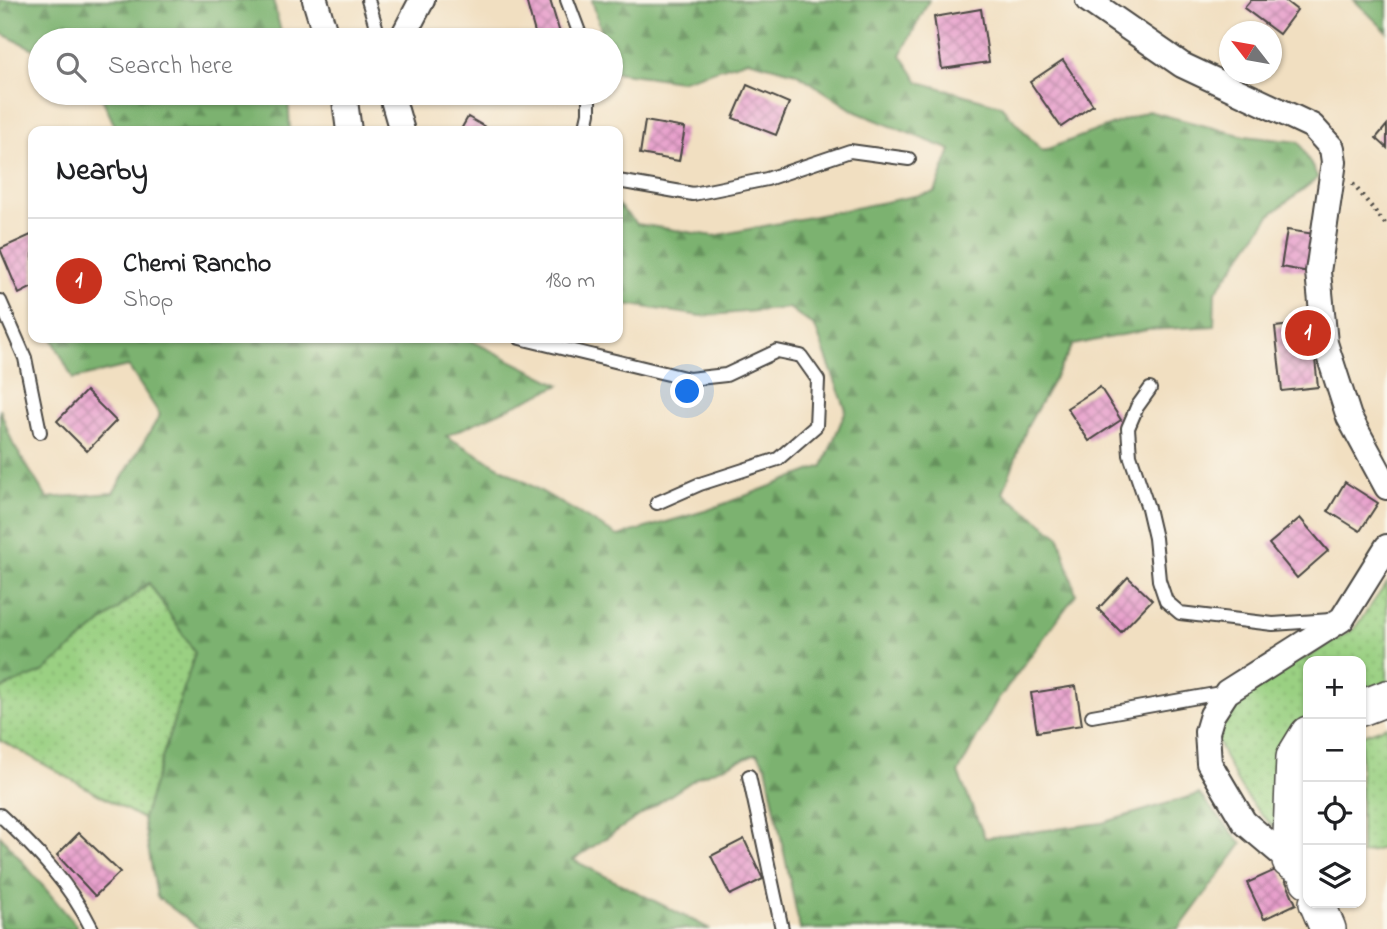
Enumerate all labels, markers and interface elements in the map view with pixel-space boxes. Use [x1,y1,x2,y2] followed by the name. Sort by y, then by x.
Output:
[1219,21,1282,84] north arrow
[28,28,623,105] search box
[52,48,90,86] icon: search
[108,48,233,86] text: Search here
[56,150,148,194] text: Nearby
[123,246,271,284] text: Chemi Rancho
[75,265,83,298] text: 1
[546,265,595,298] text: 180 m
[123,284,173,317] text: Shop
[1285,307,1331,359] pin: 1
[670,374,704,408] your location
[1303,656,1366,908] map controls
[1303,656,1366,719] button: +
[1303,719,1366,782] button: −
[1303,782,1366,845] button: locate
[1303,845,1366,908] button: layers

